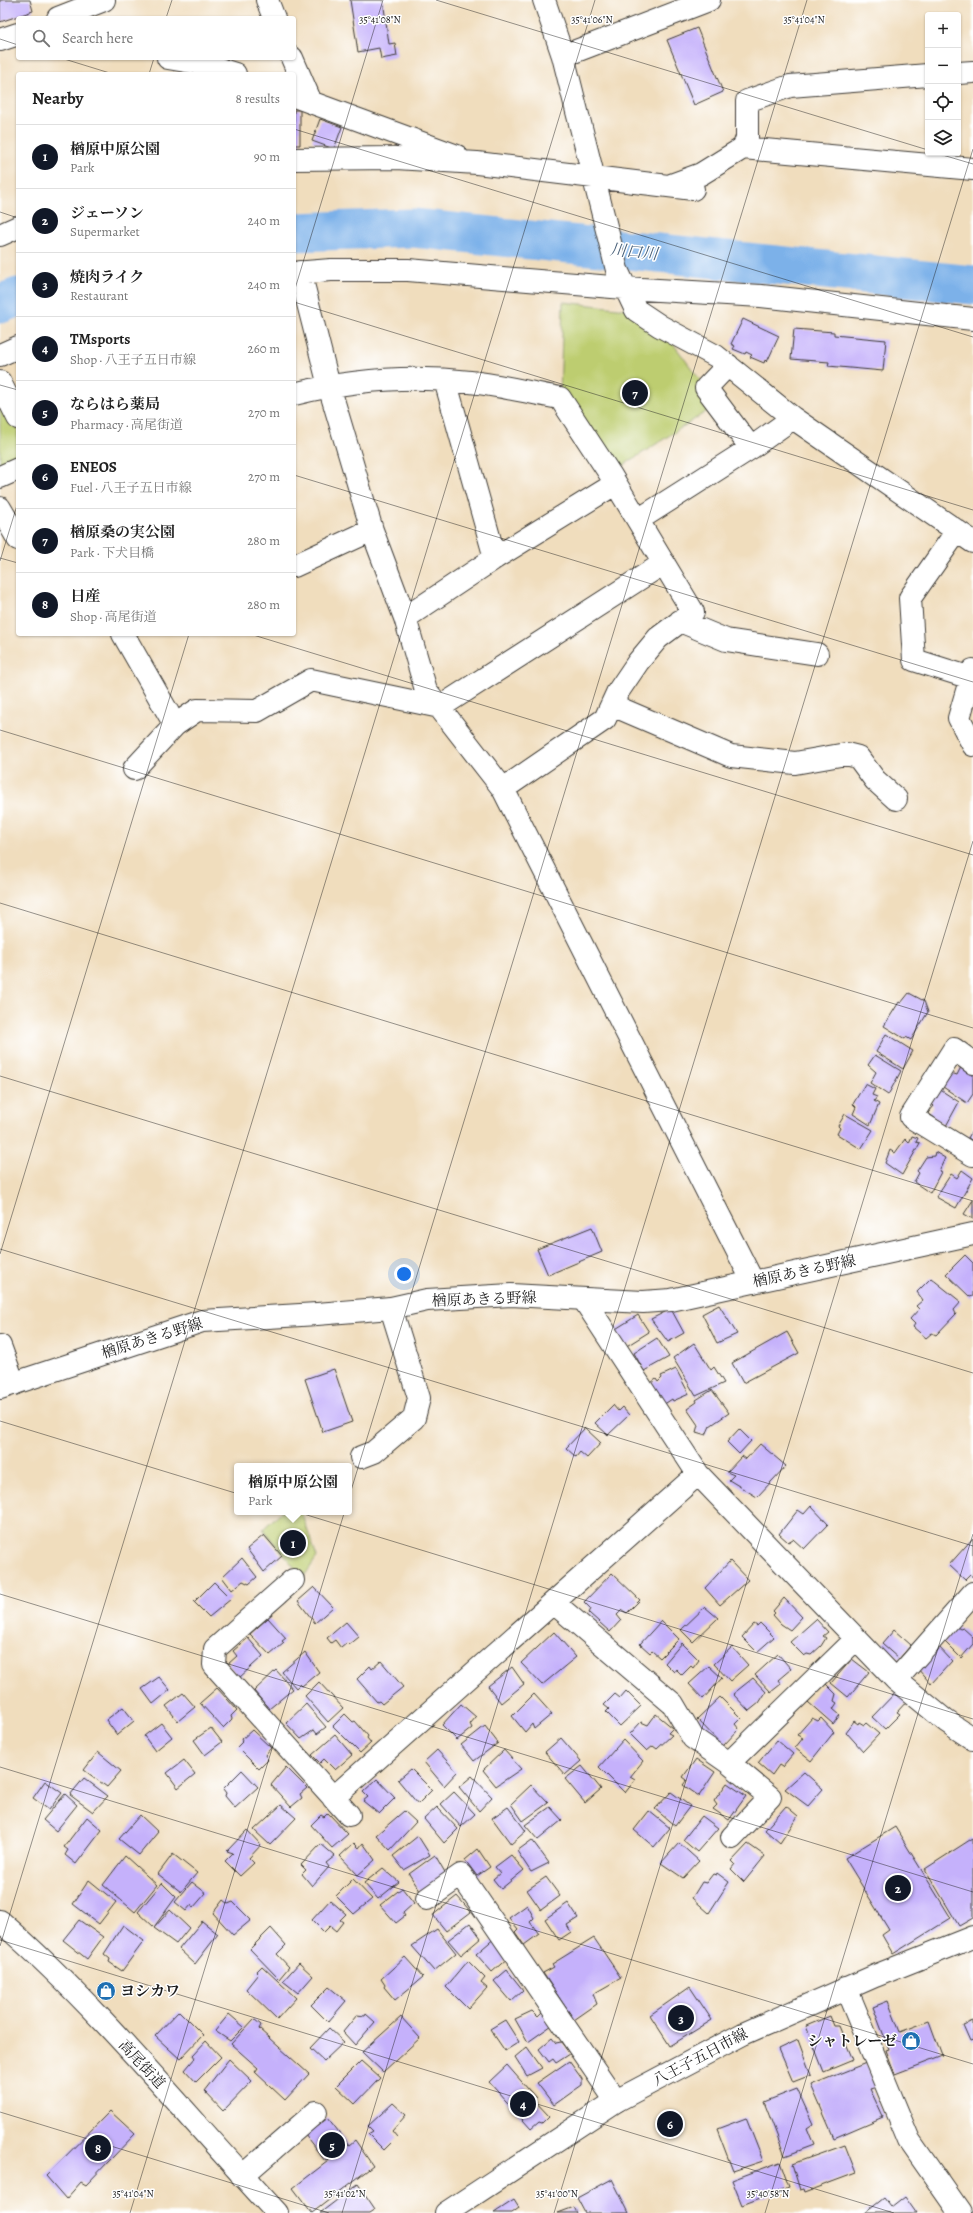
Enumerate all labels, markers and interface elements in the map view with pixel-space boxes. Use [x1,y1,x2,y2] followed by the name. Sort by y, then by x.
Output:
[925,12,961,156] map controls
[925,12,961,48] button: +
[359,13,401,26] text: 35°41'08"N
[571,13,613,26] text: 35°41'06"N
[783,13,825,26] text: 35°41'04"N
[16,16,296,60] search box
[30,27,52,49] icon: search
[62,28,133,48] text: Search here
[925,48,961,84] button: −
[925,84,961,120] button: locate
[32,87,83,110] text: Nearby
[236,90,280,107] text: 8 results
[925,120,961,156] button: layers
[70,139,160,159] text: 楢原中原公園
[43,148,47,165] text: 1
[254,148,280,165] text: 90 m
[70,159,94,176] text: Park
[70,203,144,223] text: ジェーソン
[42,212,48,229] text: 2
[248,212,280,229] text: 240 m
[70,223,140,240] text: Supermarket
[609,239,661,266] water label: 川口川
[70,267,144,287] text: 焼肉ライク
[42,276,48,293] text: 3
[248,276,280,293] text: 240 m
[70,287,128,304] text: Restaurant
[70,329,130,349] text: TMsports
[42,340,48,357] text: 4
[247,340,280,357] text: 260 m
[70,351,196,368] text: Shop · 八王子五日市線
[622,378,648,408] pin: 7
[70,394,160,414] text: ならはら薬局
[42,404,48,421] text: 5
[248,404,280,421] text: 270 m
[70,416,183,433] text: Pharmacy · 高尾街道
[70,457,117,477] text: ENEOS
[42,468,48,485] text: 6
[248,468,280,485] text: 270 m
[70,479,191,496] text: Fuel · 八王子五日市線
[70,522,175,542] text: 楢原桑の実公園
[42,532,48,549] text: 7
[247,532,280,549] text: 280 m
[70,544,154,561] text: Park · 下犬目橋
[70,586,100,606] text: 日産
[42,596,48,613] text: 8
[247,596,280,613] text: 280 m
[70,608,157,625] text: Shop · 高尾街道
[751,1250,857,1292] street label: 楢原あきる野線
[394,1264,414,1284] your location
[431,1287,537,1311] street label: 楢原あきる野線
[99,1313,205,1363] street label: 楢原あきる野線
[234,1463,352,1515] popup
[248,1472,338,1492] text: 楢原中原公園
[248,1492,272,1509] text: Park
[280,1528,306,1558] pin: 1
[885,1873,911,1903] pin: 2
[95,1980,117,2002] shop icon: ヨシカワ
[120,1981,180,2001] place label: ヨシカワ
[668,2003,694,2033] pin: 3
[649,2024,751,2090] street label: 八王子五日市線
[900,2030,922,2052] shop icon: シャトレーゼ
[808,2031,897,2051] place label: シャトレーゼ
[114,2035,170,2093] street label: 高尾街道
[510,2089,536,2119] pin: 4
[657,2109,683,2139] pin: 6
[319,2130,345,2160] pin: 5
[85,2133,111,2163] pin: 8
[112,2187,154,2200] text: 35°41'04"N
[324,2187,366,2200] text: 35°41'02"N
[536,2187,578,2200] text: 35°41'00"N
[747,2187,789,2200] text: 35°40'58"N

